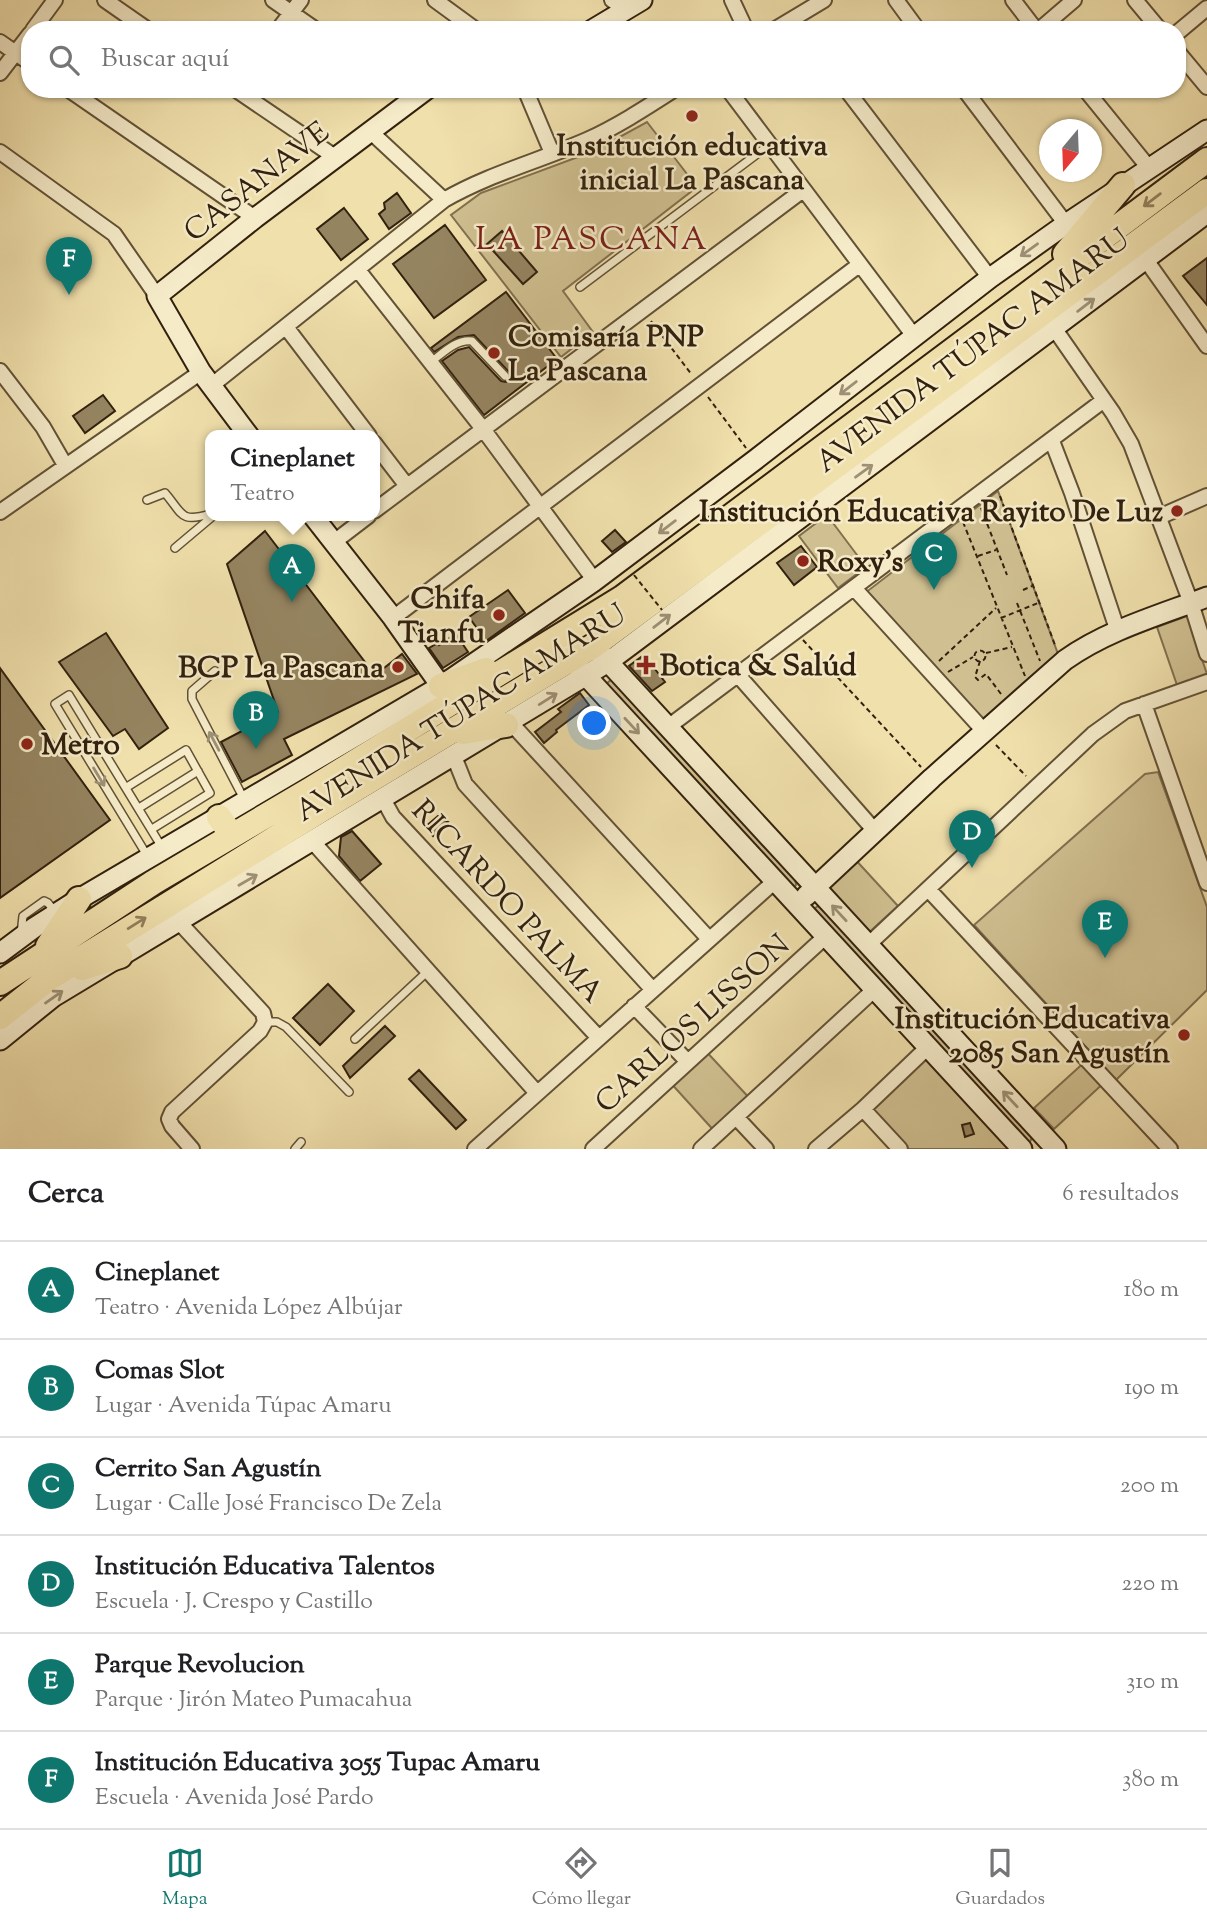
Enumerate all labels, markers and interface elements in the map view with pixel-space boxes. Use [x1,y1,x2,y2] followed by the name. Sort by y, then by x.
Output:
[21,21,1186,98] search box
[45,41,83,79] icon: search
[101,41,230,78] text: Buscar aquí
[684,108,700,124] marker: Institución educativa inicial La Pascana
[176,112,339,254] street label: CASANAVE
[1039,119,1102,182] north arrow
[556,126,828,203] place label: Institución educativa inicial La Pascana
[1143,193,1162,208] one-way arrow
[475,218,709,264] district label: LA PASCANA
[808,220,1139,484] street label: AVENIDA TÚPAC AMARU
[46,237,92,295] pin: F
[1020,243,1039,257] one-way arrow
[1076,298,1095,313] one-way arrow
[508,317,704,394] place label: Comisaría PNP La Pascana
[486,345,502,361] marker: Comisaría PNP La Pascana
[839,380,857,396] one-way arrow
[205,430,380,521] popup
[230,441,355,478] text: Cineplanet
[854,463,873,478] one-way arrow
[230,478,295,511] text: Teatro
[699,492,1163,535] place label: Institución Educativa Rayito De Luz
[1169,503,1185,519] marker: Institución Educativa Rayito De Luz
[658,519,677,534] one-way arrow
[911,532,957,590] pin: C
[817,542,903,585] place label: Roxy's
[269,544,315,602] pin: A
[795,553,811,569] marker: Roxy's
[398,579,486,656] place label: Chifa Tianfu
[288,594,635,834] street label: AVENIDA TÚPAC AMARU
[491,607,507,623] marker: Chifa Tianfu
[652,613,670,628] one-way arrow
[660,646,856,689] place label: Botica & Salúd
[178,648,384,691] place label: BCP La Pascana
[638,657,654,673] marker: Botica & Salúd
[390,659,406,675] marker: BCP La Pascana
[233,691,279,749] pin: B
[537,692,557,706] one-way arrow
[577,706,611,740] your location
[624,717,641,734] one-way arrow
[41,725,120,768] place label: Metro
[207,731,220,752] one-way arrow
[19,736,35,752] marker: Metro
[92,767,106,787] one-way arrow
[400,791,612,1014] street label: RICARDO PALMA
[949,810,995,868] pin: D
[238,872,258,886] one-way arrow
[1082,900,1128,958] pin: E
[831,905,848,922] one-way arrow
[127,916,147,930] one-way arrow
[587,925,801,1124] street label: CARLOS LISSON
[43,990,63,1004] one-way arrow
[895,999,1170,1076] place label: Institución Educativa 2085 San Agustín
[1176,1027,1192,1043] marker: Institución Educativa 2085 San Agustín
[1002,1090,1018,1108] one-way arrow
[28,1173,104,1216] text: Cerca
[1062,1178,1179,1211] text: 6 resultados
[95,1255,219,1292] text: Cineplanet
[42,1274,60,1307] text: A
[1124,1274,1179,1307] text: 180 m
[95,1292,403,1325] text: Teatro · Avenida López Albújar
[95,1353,224,1390] text: Comas Slot
[44,1372,58,1405] text: B
[1124,1372,1179,1405] text: 190 m
[95,1390,391,1423] text: Lugar · Avenida Túpac Amaru
[95,1451,321,1488] text: Cerrito San Agustín
[42,1470,60,1503] text: C
[1120,1470,1179,1503] text: 200 m
[95,1488,442,1521] text: Lugar · Calle José Francisco De Zela
[95,1549,435,1586] text: Institución Educativa Talentos
[42,1568,60,1601] text: D
[1121,1568,1179,1601] text: 220 m
[95,1586,373,1619] text: Escuela · J. Crespo y Castillo
[95,1647,305,1684] text: Parque Revolucion
[44,1666,58,1699] text: E
[1126,1666,1179,1699] text: 310 m
[95,1684,412,1717] text: Parque · Jirón Mateo Pumacahua
[95,1745,540,1782] text: Institución Educativa 3055 Tupac Amaru
[45,1764,57,1797] text: F
[1122,1764,1179,1797] text: 380 m
[95,1782,374,1815] text: Escuela · Avenida José Pardo
[162,1844,207,1913] tab: Mapa
[532,1844,631,1913] tab: Cómo llegar
[955,1844,1045,1913] tab: Guardados

